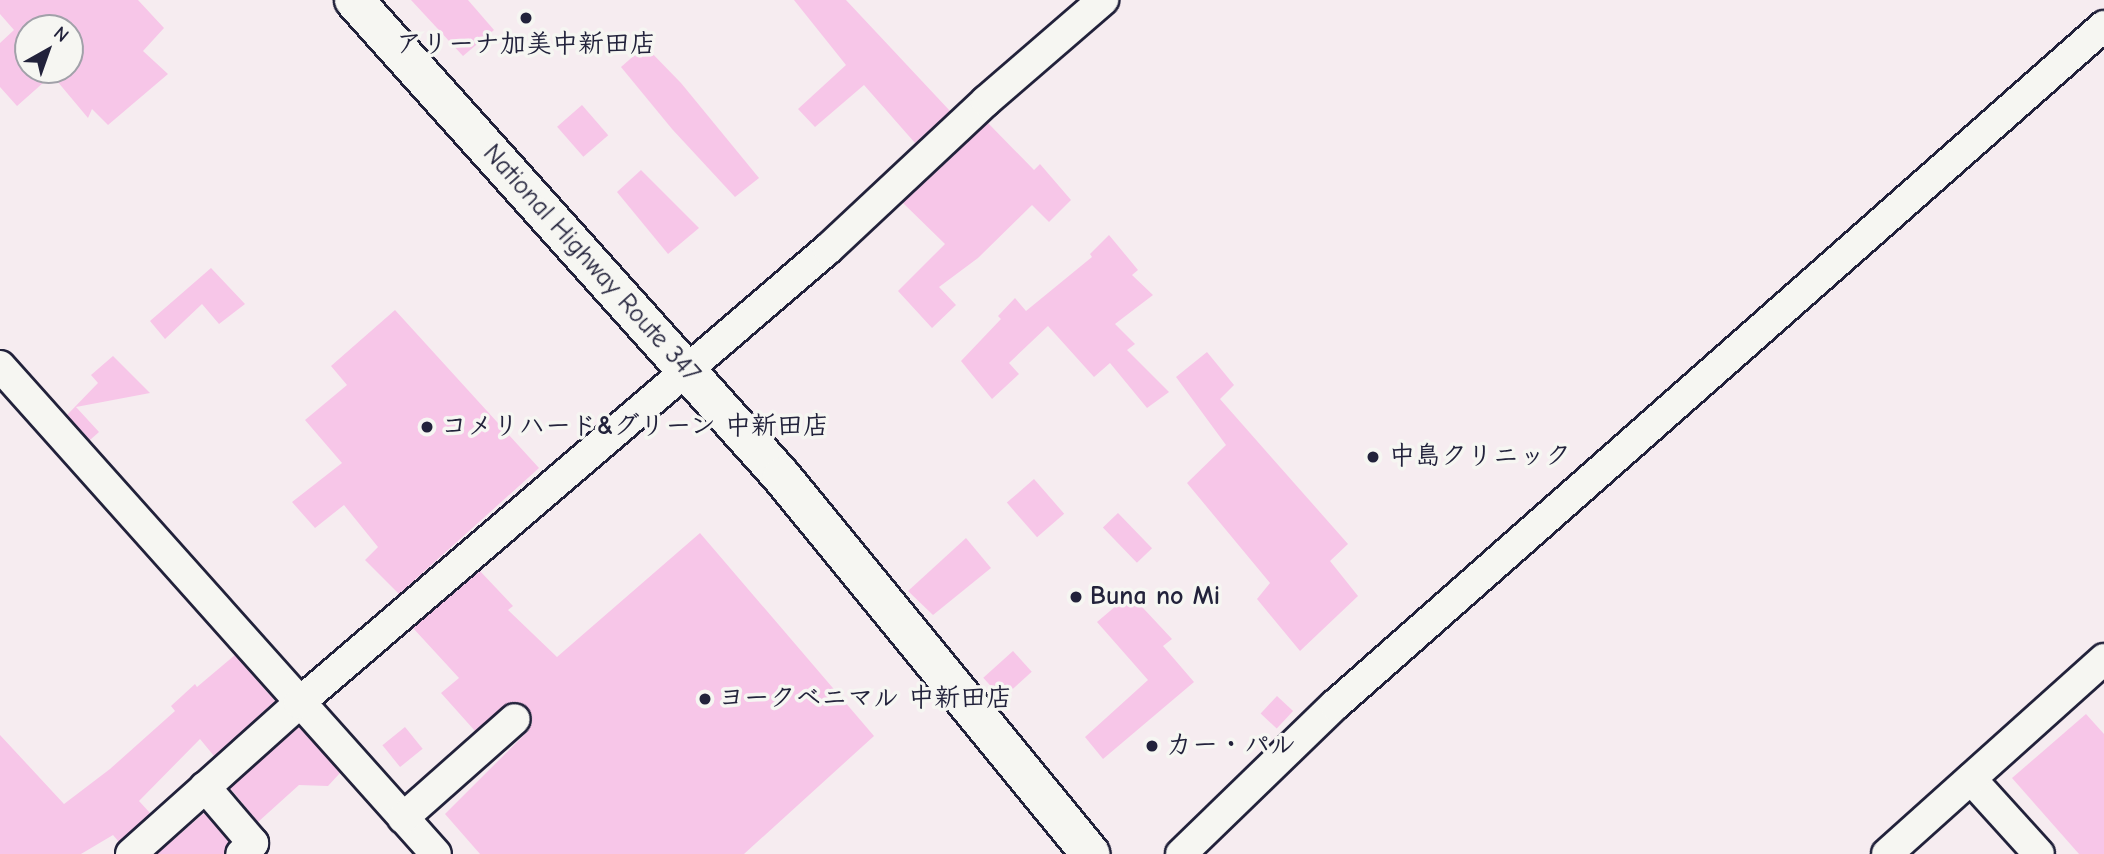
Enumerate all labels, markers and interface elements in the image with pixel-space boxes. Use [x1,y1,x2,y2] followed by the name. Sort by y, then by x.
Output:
[518,10,534,26] marker: アリーナ加美中新田店
[14,14,84,84] north arrow
[49,22,73,47] text: N
[396,29,656,61] place label: アリーナ加美中新田店
[476,139,706,389] street label: National Highway Route 347
[441,411,831,443] place label: コメリハード&グリーン 中新田店
[419,419,435,435] marker: コメリハード&グリーン 中新田店
[1389,441,1571,473] place label: 中島クリニック
[1363,447,1383,467] marker: 中島クリニック
[1090,581,1220,613] place label: Buna no Mi
[1068,589,1084,605] marker: Buna no Mi
[719,683,1013,715] place label: ヨークベニマル 中新田店
[697,691,713,707] marker: ヨークベニマル 中新田店
[1166,730,1296,762] place label: カー・パル
[1144,738,1160,754] marker: カー・パル

